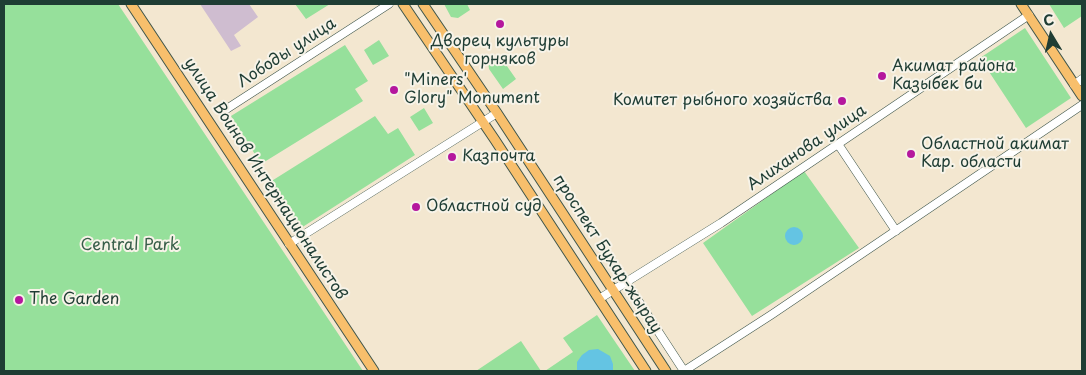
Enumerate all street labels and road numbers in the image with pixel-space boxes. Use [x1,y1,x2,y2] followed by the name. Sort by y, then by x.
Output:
[234,14,340,92] street label: Лободы улица
[179,54,351,304] street label: улица Воинов Интернационалистов
[744,101,870,195] street label: Алиханова улица
[548,171,666,337] street label: проспект Бухар-жырау

